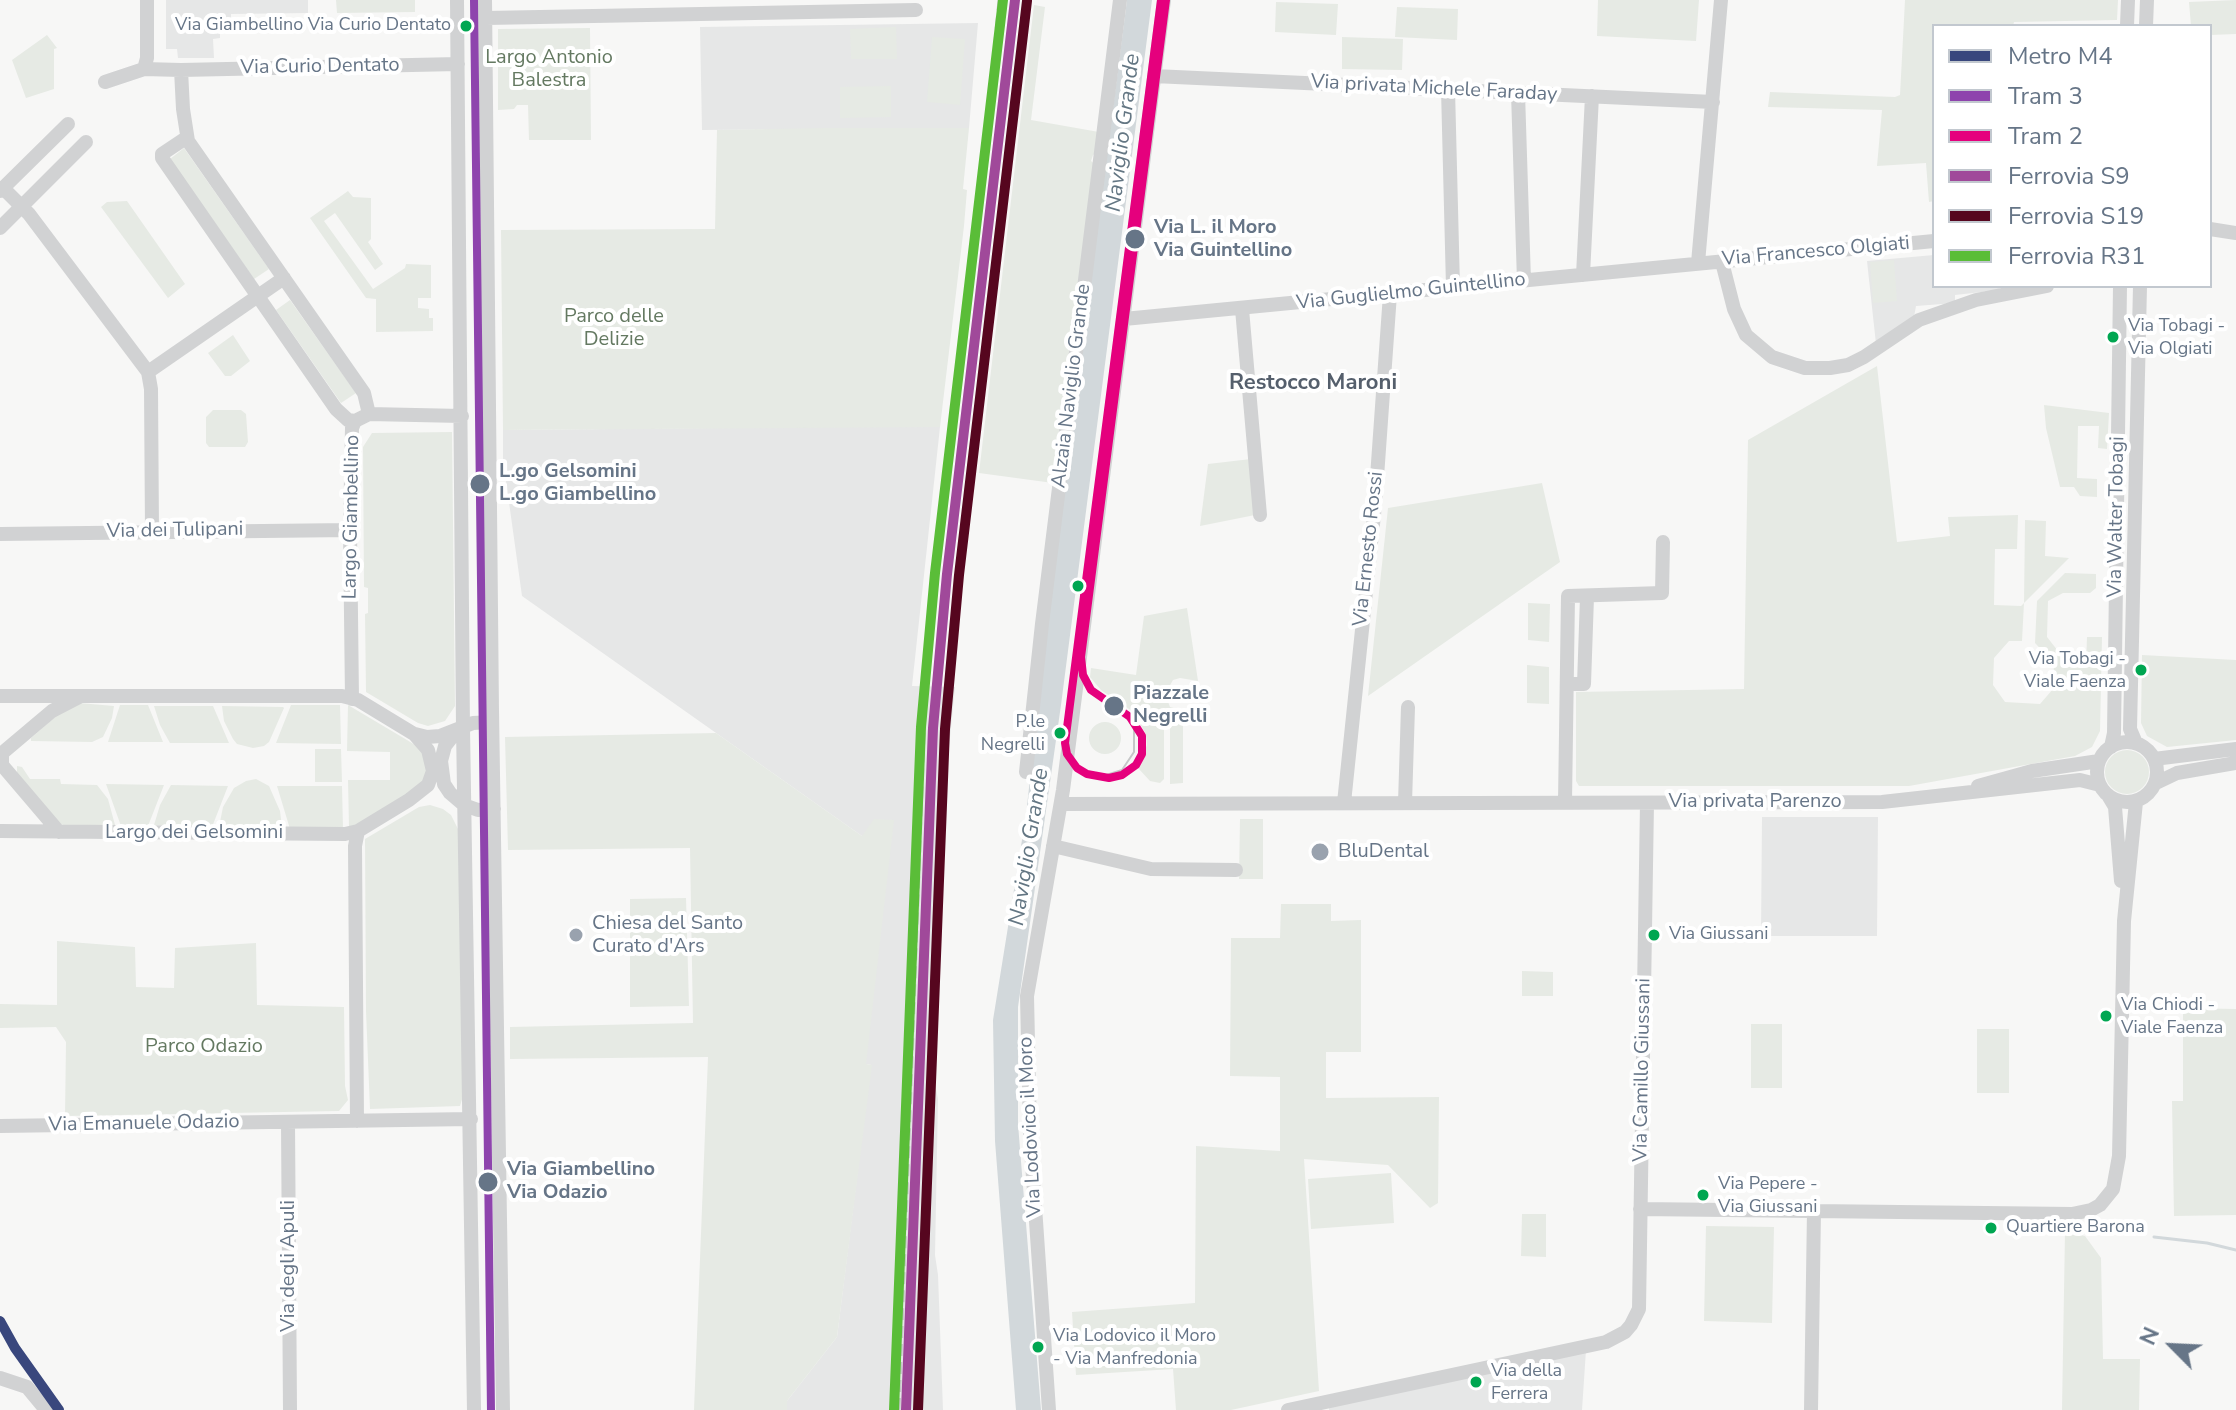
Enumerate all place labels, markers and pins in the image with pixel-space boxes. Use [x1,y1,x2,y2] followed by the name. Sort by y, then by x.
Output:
[175,15,451,37] place label: Via Giambellino Via Curio Dentato
[458,18,474,34] marker: Via Giambellino Via Curio Dentato
[1154,216,1292,263] place label: Via L. il Moro Via Guintellino
[1123,227,1147,251] marker: Via L. il Moro Via Guintellino
[2128,316,2225,358] place label: Via Tobagi - Via Olgiati
[2105,329,2121,345] marker: Via Tobagi - Via Olgiati
[499,460,656,507] place label: L.go Gelsomini L.go Giambellino
[468,472,492,496] marker: L.go Gelsomini L.go Giambellino
[1070,578,1086,594] unlabelled marker
[2024,649,2126,692] place label: Via Tobagi - Viale Faenza
[2133,662,2149,678] marker: Via Tobagi - Viale Faenza
[1133,682,1209,729] place label: Piazzale Negrelli
[1102,694,1126,718] marker: Piazzale Negrelli
[981,712,1045,754] place label: P.le Negrelli
[1052,725,1068,741] marker: P.le Negrelli
[1338,840,1429,864] place label: BluDental
[1309,841,1331,863] marker: BluDental
[592,912,743,959] place label: Chiesa del Santo Curato d'Ars
[1669,924,1768,946] place label: Via Giussani
[567,926,585,944] marker: Chiesa del Santo Curato d'Ars
[1646,927,1662,943] marker: Via Giussani
[2121,995,2223,1038] place label: Via Chiodi - Viale Faenza
[2098,1008,2114,1024] marker: Via Chiodi - Viale Faenza
[507,1158,655,1205] place label: Via Giambellino Via Odazio
[476,1170,500,1194] marker: Via Giambellino Via Odazio
[1718,1174,1818,1216] place label: Via Pepere - Via Giussani
[1695,1187,1711,1203] marker: Via Pepere - Via Giussani
[2006,1217,2145,1239] place label: Quartiere Barona
[1983,1220,1999,1236] marker: Quartiere Barona
[1053,1326,1216,1368] place label: Via Lodovico il Moro - Via Manfredonia
[1030,1339,1046,1355] marker: Via Lodovico il Moro - Via Manfredonia
[1491,1361,1562,1404] place label: Via della Ferrera
[1468,1374,1484,1390] marker: Via della Ferrera

